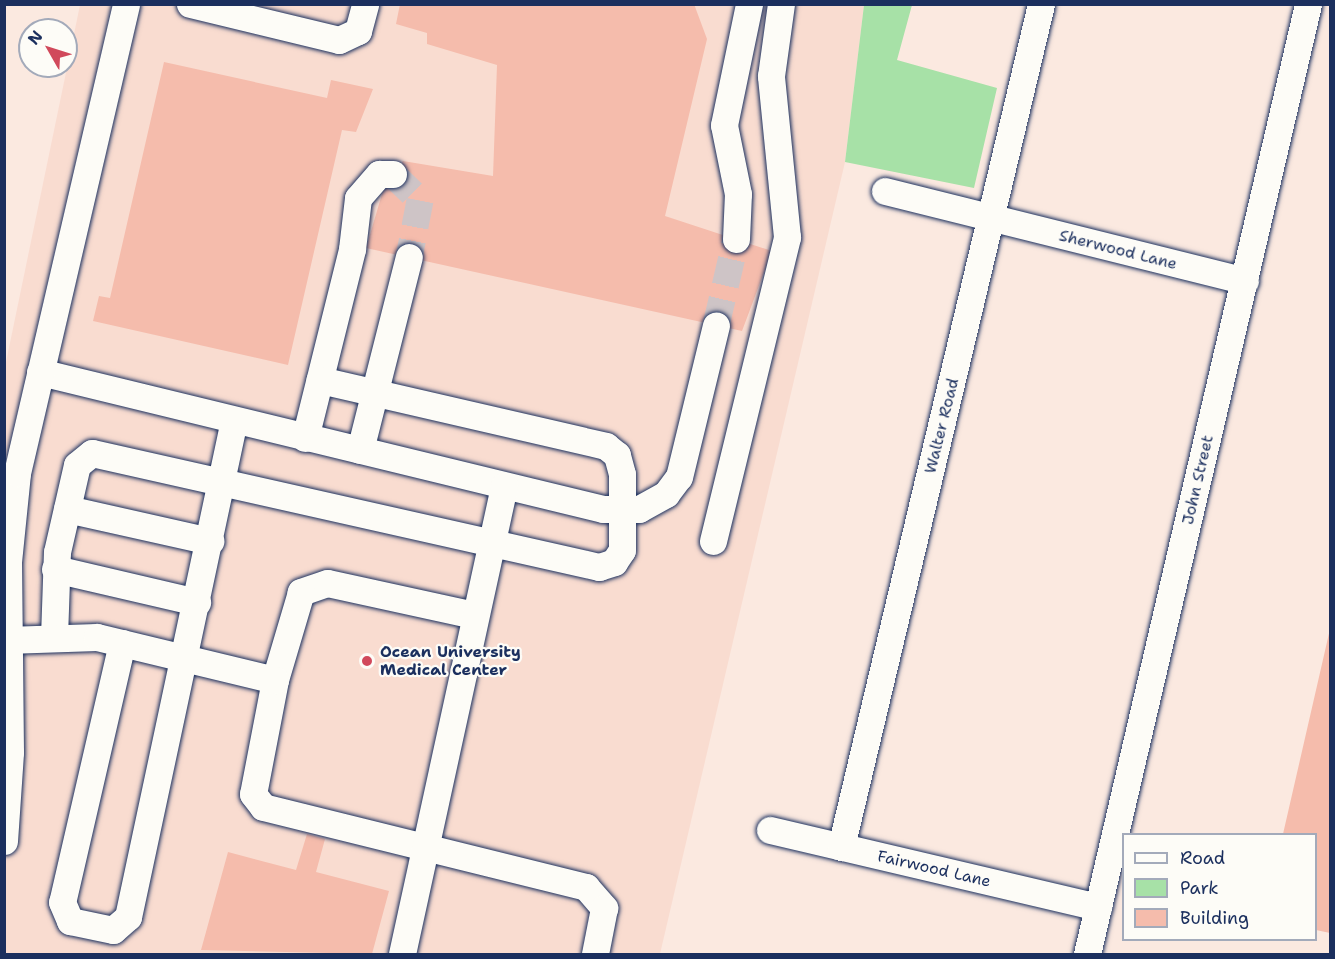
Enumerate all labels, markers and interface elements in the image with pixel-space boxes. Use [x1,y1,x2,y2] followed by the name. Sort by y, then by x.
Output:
[18,18,78,78] north arrow
[23,26,47,49] text: N
[1057,226,1179,274] street label: Sherwood Lane
[921,376,963,476] street label: Walter Road
[1178,433,1218,527] street label: John Street
[380,642,521,680] place label: Ocean University Medical Center
[358,652,376,670] marker: Ocean University Medical Center
[1122,833,1317,941] legend
[1180,846,1225,870] text: Road
[875,847,993,891] street label: Fairwood Lane
[1180,876,1219,900] text: Park
[1180,906,1249,930] text: Building

